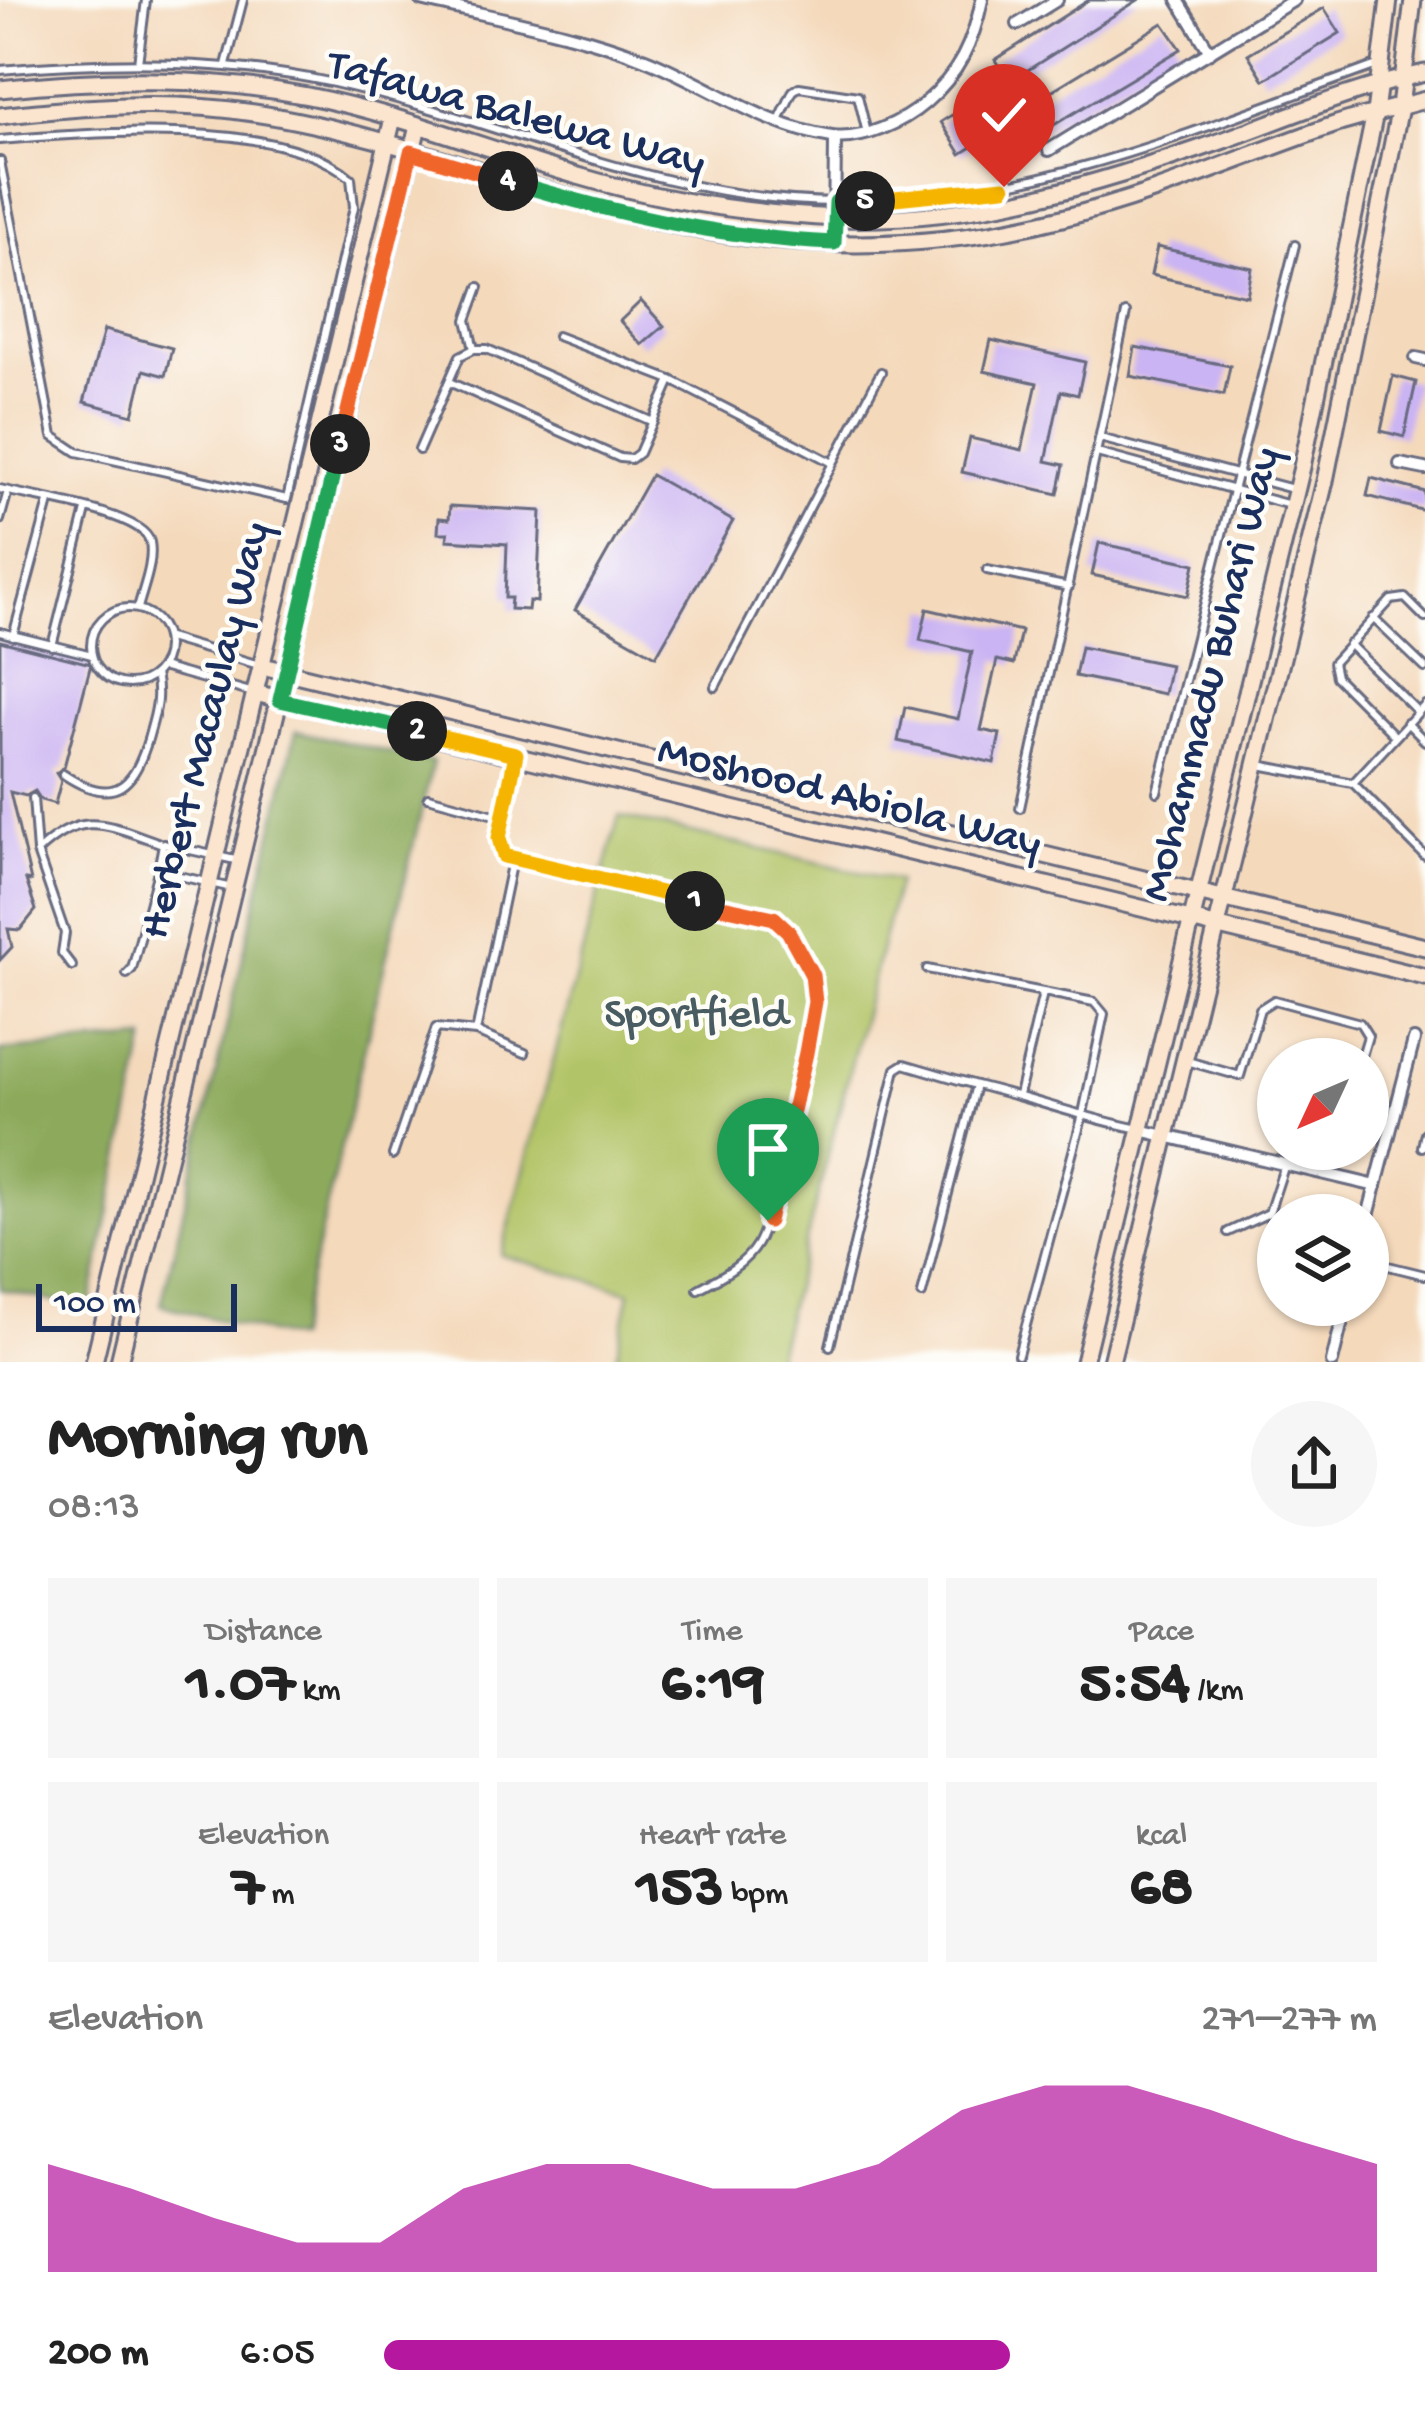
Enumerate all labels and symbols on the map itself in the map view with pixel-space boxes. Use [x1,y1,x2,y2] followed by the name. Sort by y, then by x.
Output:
[319,39,711,192] street label: Tafawa Balewa Way
[953,64,1055,187] pin
[478,151,538,211] pin: 4
[835,171,895,231] pin: 5
[310,414,370,474] pin: 3
[1131,443,1295,907] street label: Mohammadu Buhari Way
[131,517,285,945] street label: Herbert Macaulay Way
[387,701,447,761] pin: 2
[652,726,1046,872] street label: Moshood Abiola Way
[665,871,725,931] pin: 1
[604,990,791,1043] park label: Sportfield
[1257,1038,1389,1170] north arrow
[717,1098,819,1221] pin
[36,1278,237,1331] scale bar

